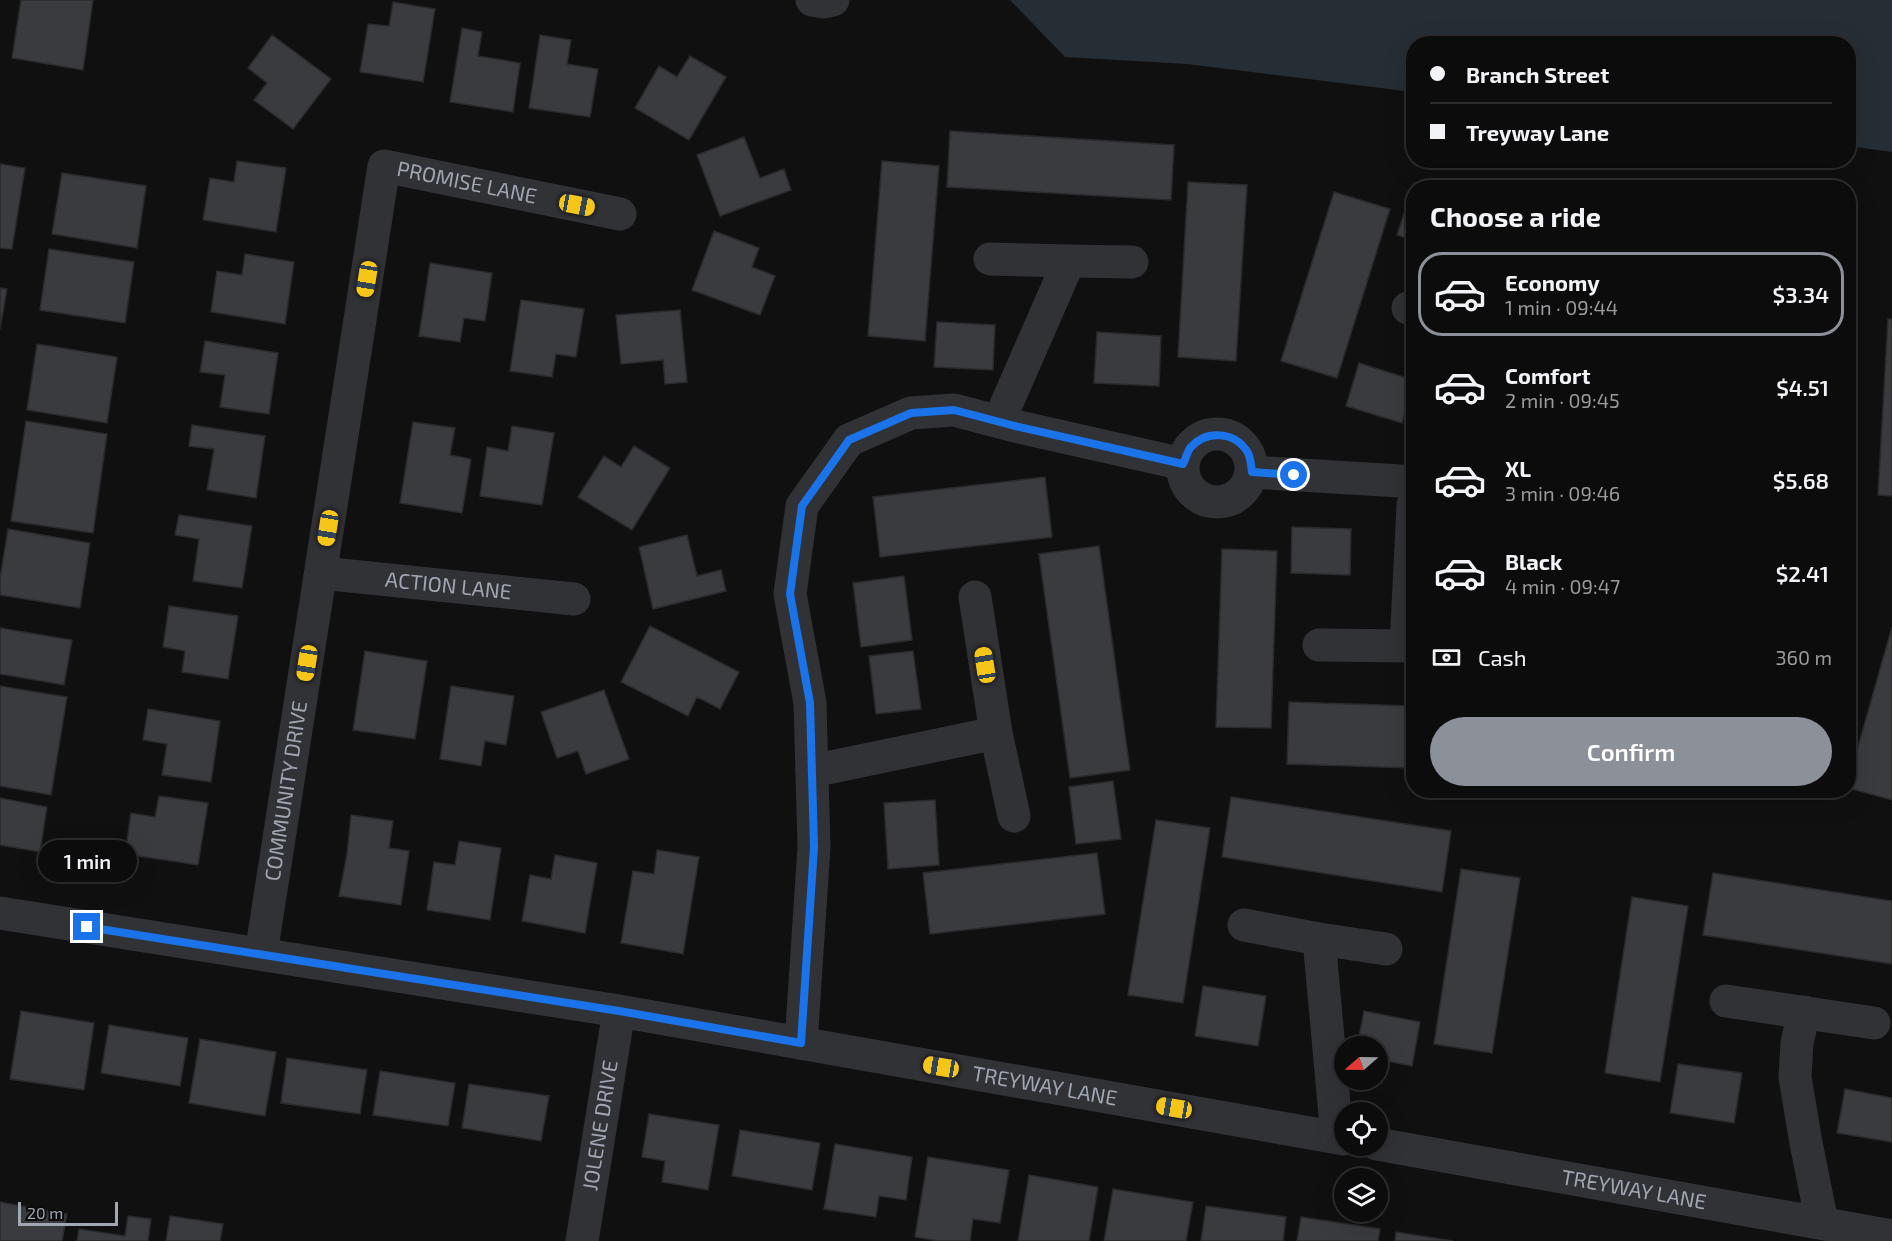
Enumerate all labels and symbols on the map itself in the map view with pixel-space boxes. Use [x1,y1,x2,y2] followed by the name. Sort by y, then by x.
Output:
[395,155,539,208] street label: PROMISE LANE
[558,193,596,217] car
[355,260,379,298] car
[1280,461,1307,488] route start
[316,509,340,547] car
[384,566,513,604] street label: ACTION LANE
[295,644,319,682] car
[973,646,997,684] car
[259,699,311,883] street label: COMMUNITY DRIVE
[38,840,136,882] callout: 1 min
[73,913,100,940] route end
[1334,1036,1388,1090] north arrow
[922,1055,960,1079] car
[576,1058,622,1192] street label: JOLENE DRIVE
[971,1060,1119,1110] street label: TREYWAY LANE
[1155,1096,1193,1120] car
[1560,1163,1709,1214] street label: TREYWAY LANE
[18,1199,118,1226] scale bar

